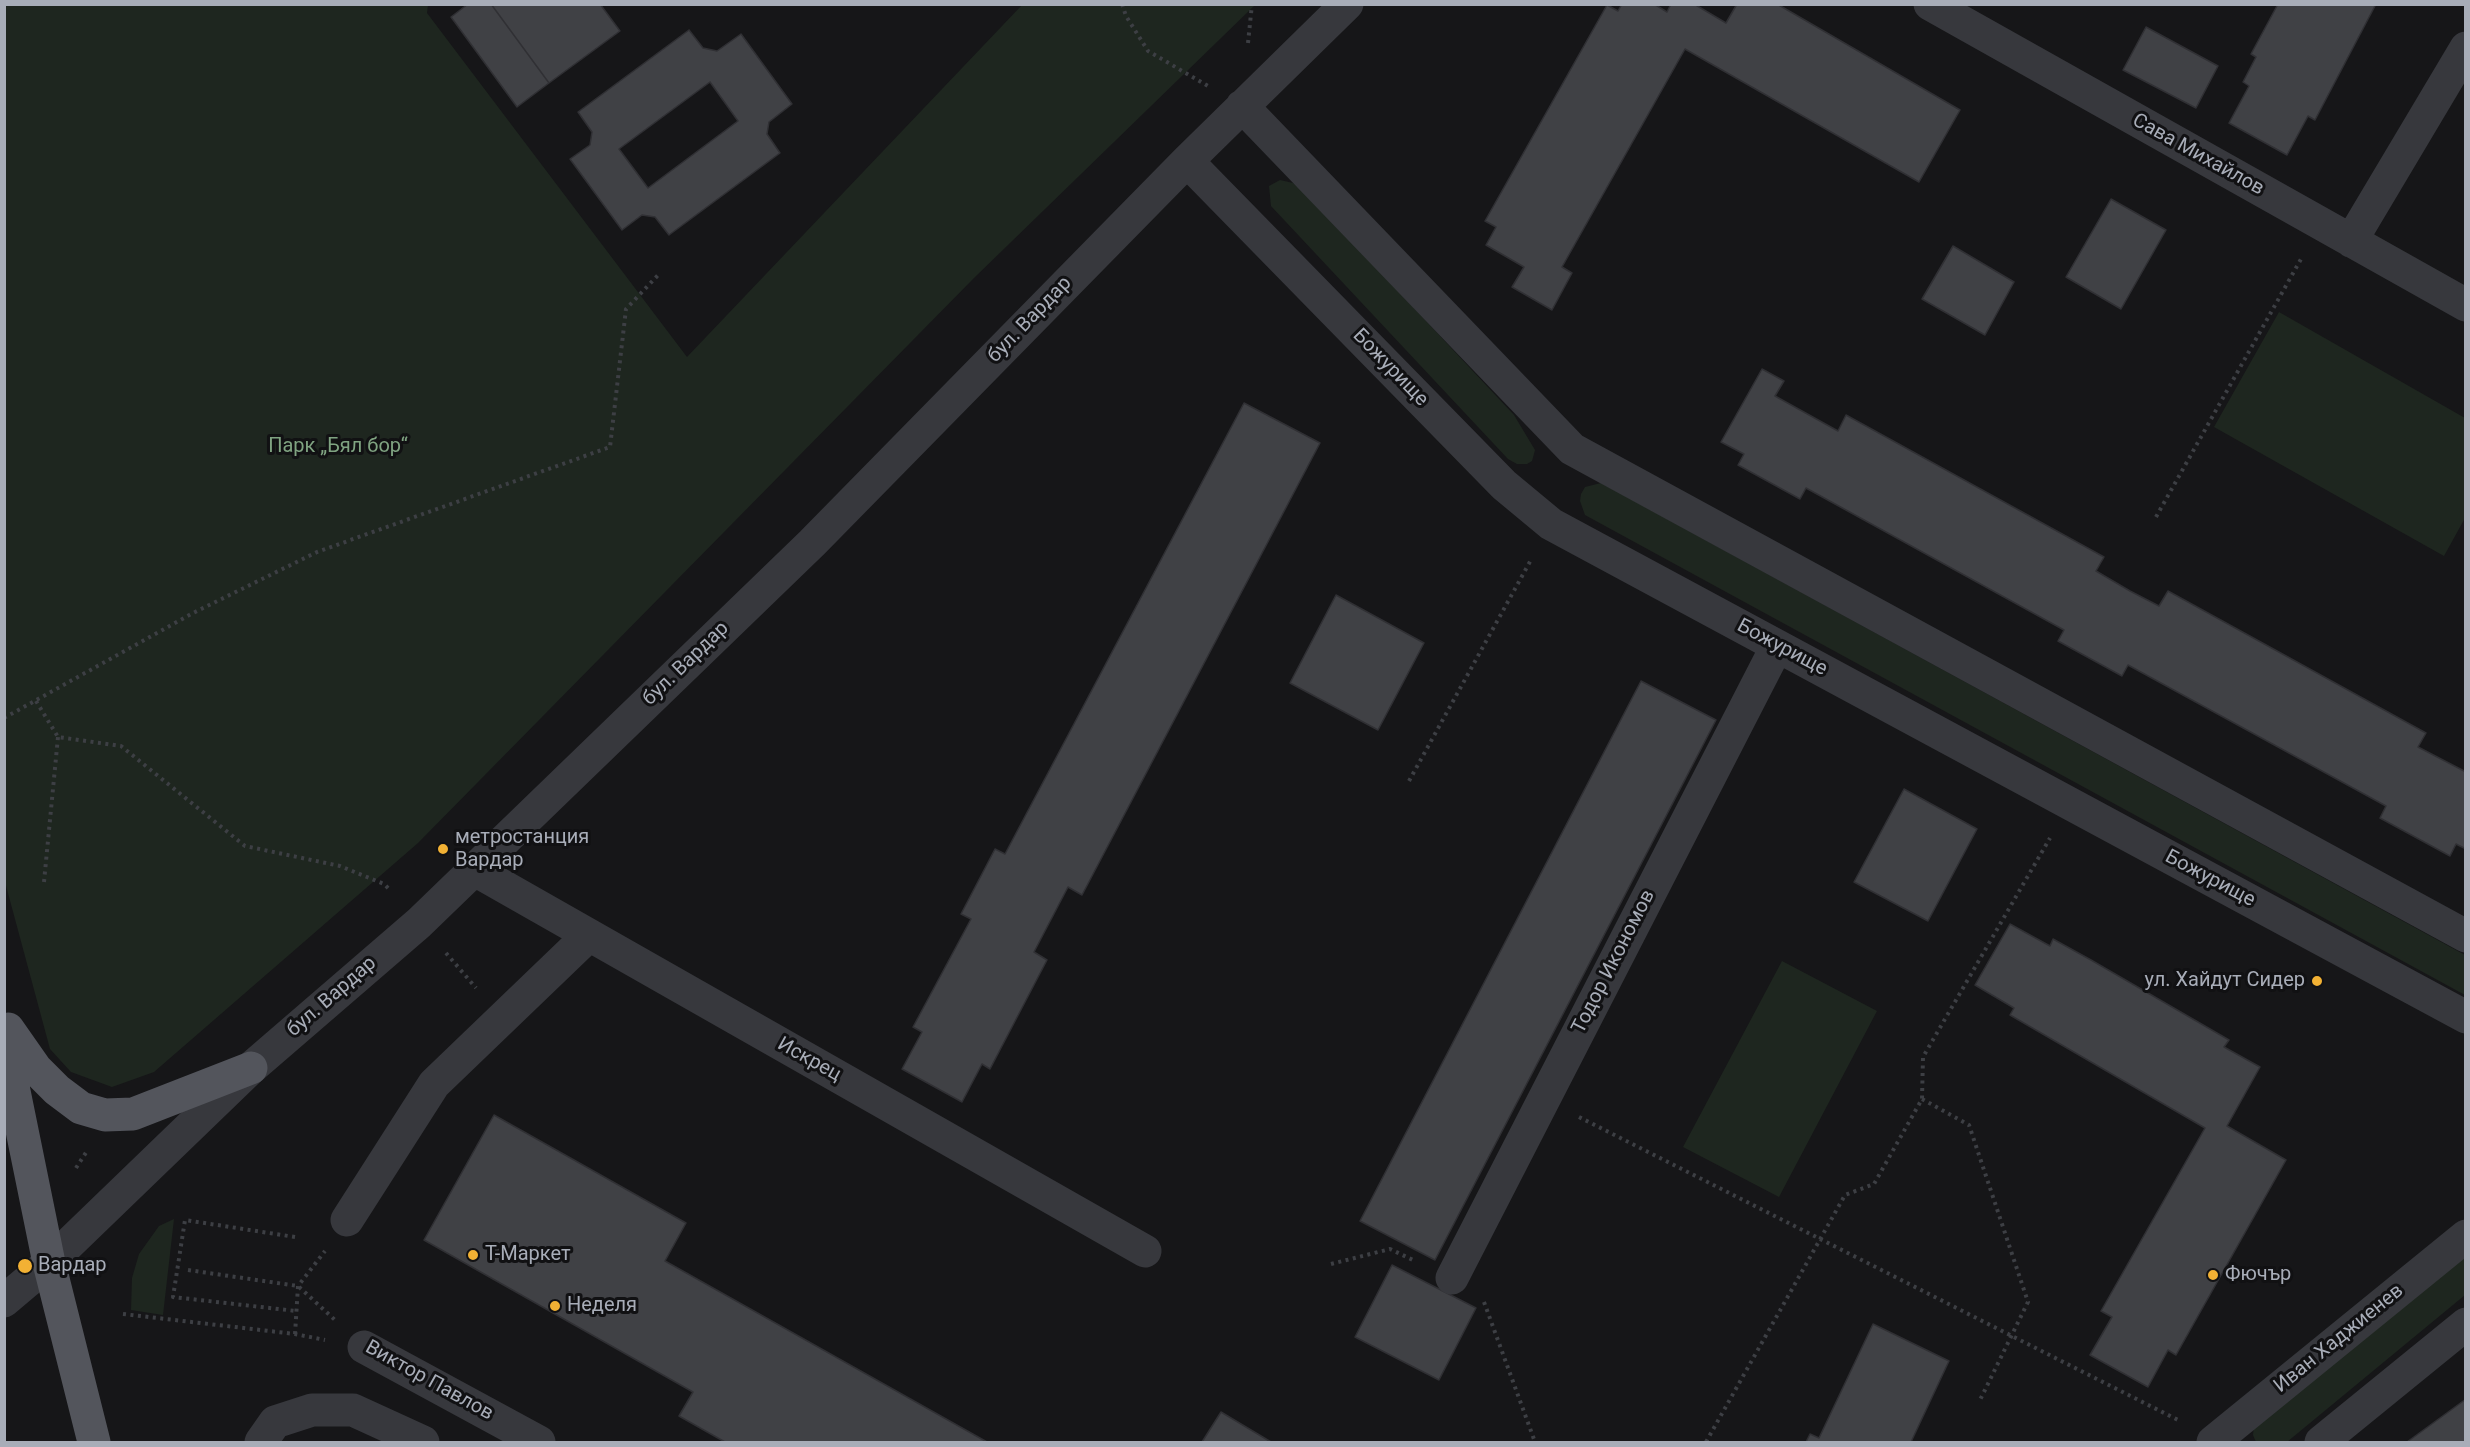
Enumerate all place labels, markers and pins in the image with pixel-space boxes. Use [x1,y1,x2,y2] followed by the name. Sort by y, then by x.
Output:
[455,826,589,873] place label: метростанция Вардар
[436,842,450,856] marker: метростанция Вардар
[2145,969,2305,993] place label: ул. Хайдут Сидер
[2310,974,2324,988] marker: ул. Хайдут Сидер
[485,1243,571,1267] place label: Т-Маркет
[466,1248,480,1262] marker: Т-Маркет
[38,1254,107,1278] place label: Вардар
[16,1257,34,1275] marker: Вардар
[2225,1263,2291,1287] place label: Фючър
[2206,1268,2220,1282] marker: Фючър
[567,1294,637,1318] place label: Неделя
[548,1299,562,1313] marker: Неделя

